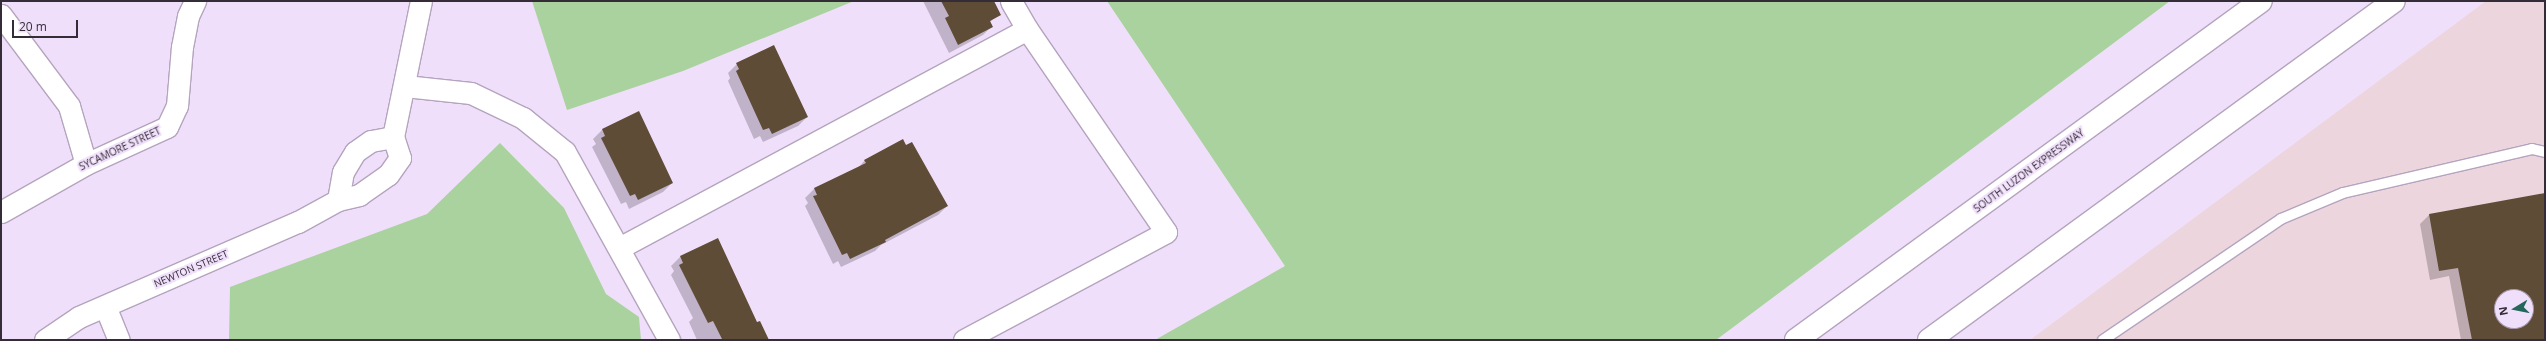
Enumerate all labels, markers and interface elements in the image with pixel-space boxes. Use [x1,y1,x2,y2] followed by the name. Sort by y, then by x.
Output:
[14,12,80,38] scale bar
[19,18,47,35] text: 20 m
[77,125,163,173] street label: SYCAMORE STREET
[1972,127,2086,215] street label: SOUTH LUZON EXPRESSWAY
[152,248,230,290] street label: NEWTON STREET
[2494,289,2534,329] north arrow
[2495,305,2511,317] text: N

